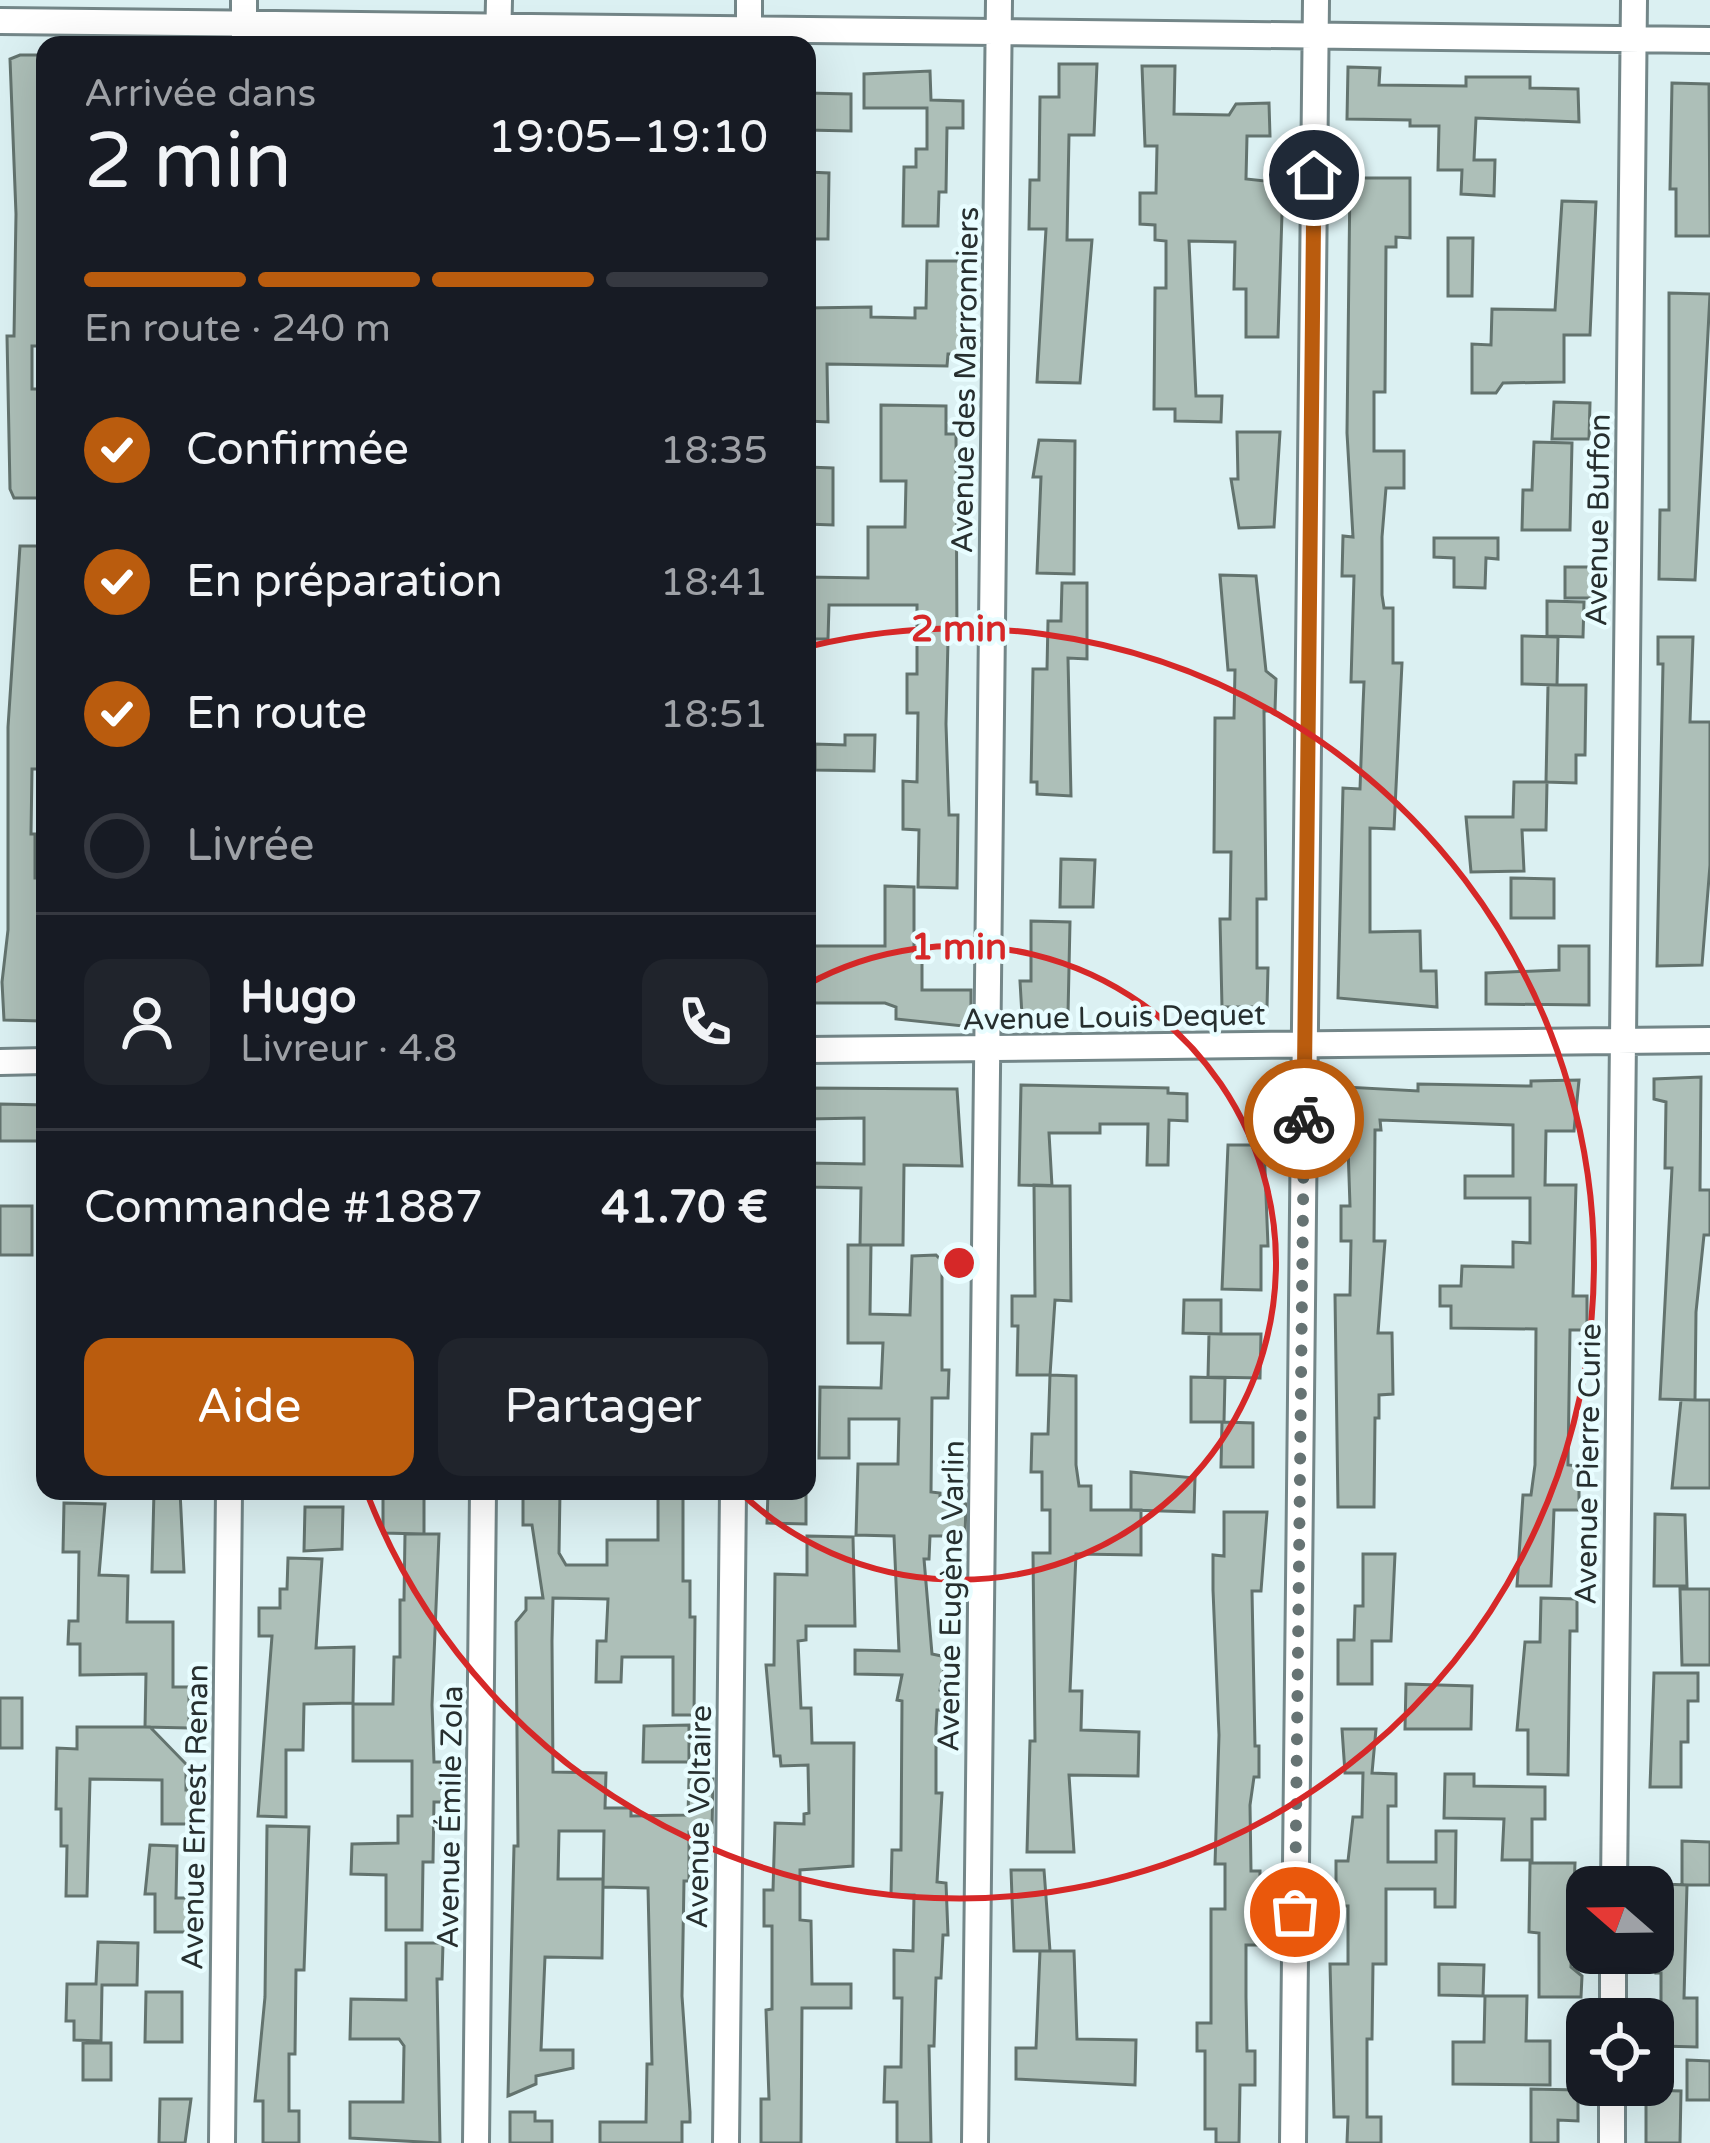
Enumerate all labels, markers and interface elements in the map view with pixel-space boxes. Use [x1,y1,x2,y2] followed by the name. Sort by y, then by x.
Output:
[84,70,316,117] text: Arrivée dans
[488,111,768,165] text: 19:05–19:10
[84,115,292,209] text: 2 min
[1263,124,1365,226] pin
[1281,142,1347,208] icon: home
[944,206,987,554] street label: Avenue des Marronniers
[84,305,391,352] text: En route · 240 m
[1578,413,1619,627] street label: Avenue Buffon
[84,417,150,483] icon: check
[186,423,409,477] text: Confirmée
[660,427,768,474] text: 18:35
[84,549,150,615] icon: check
[186,555,503,609] text: En préparation
[660,559,768,606] text: 18:41
[911,608,1007,651] text: 2 min
[84,681,150,747] icon: check
[186,687,367,741] text: En route
[660,691,768,738] text: 18:51
[186,819,314,873] text: Livrée
[911,926,1007,969] text: 1 min
[84,959,210,1085] button: person
[642,959,768,1085] button: phone
[240,971,357,1025] text: Hugo
[962,996,1266,1039] street label: Avenue Louis Dequet
[240,1025,457,1072] text: Livreur · 4.8
[1244,1059,1364,1179] courier
[1271,1086,1337,1152] icon: bike
[84,1181,483,1235] text: Commande #1887
[601,1181,768,1235] text: 41.70 €
[938,1242,980,1284] centre of rings
[1568,1323,1609,1605] street label: Avenue Pierre Curie
[84,1338,414,1476] button: Aide
[438,1338,768,1476] button: Partager
[930,1440,973,1752] street label: Avenue Eugène Varlin
[174,1664,217,1970] street label: Avenue Ernest Renan
[430,1685,471,1949] street label: Avenue Émile Zola
[679,1705,720,1929] street label: Avenue Voltaire
[1244,1861,1346,1963] pin
[1566,1866,1674,1974] north arrow
[1566,1866,1674,2106] map controls
[1262,1879,1328,1945] icon: bag
[1566,1998,1674,2106] button: locate

